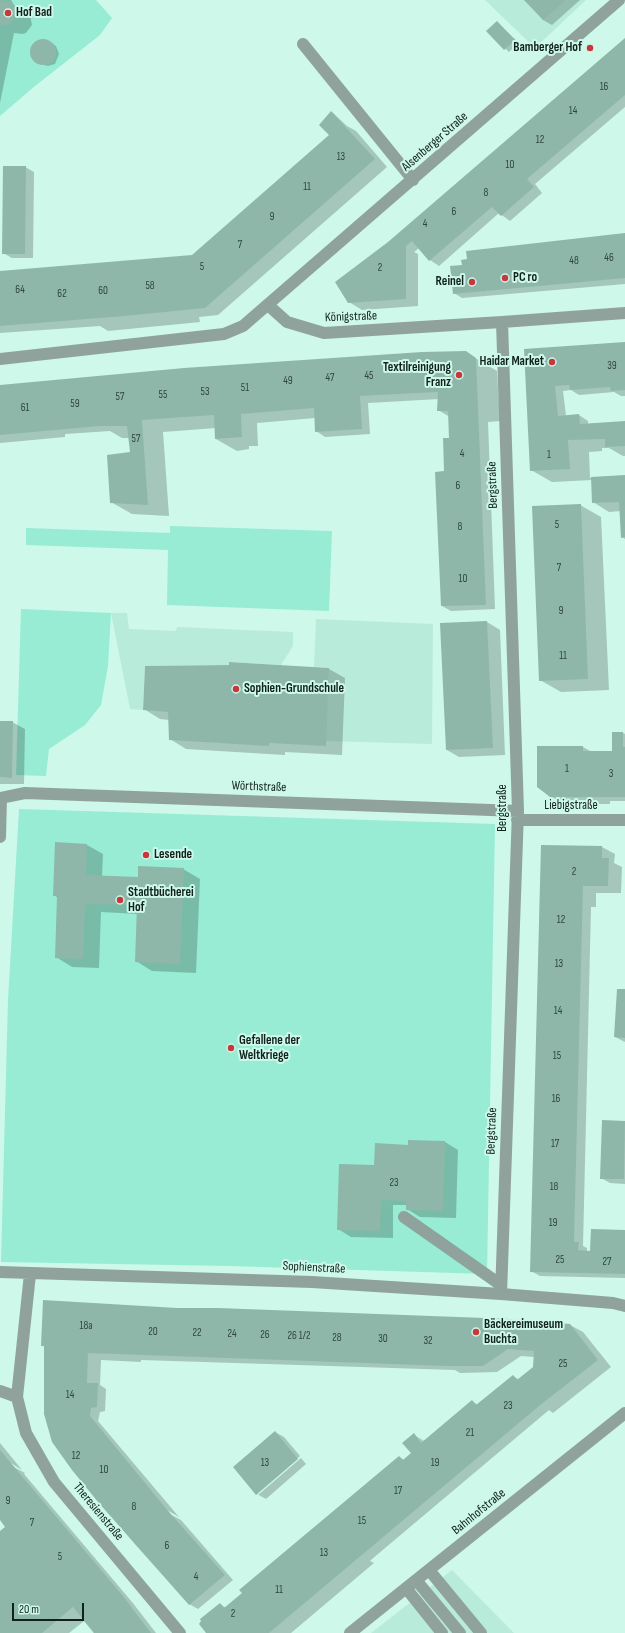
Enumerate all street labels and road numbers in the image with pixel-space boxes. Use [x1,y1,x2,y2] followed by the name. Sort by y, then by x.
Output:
[399,109,471,175] street label: Alsenberger Straße
[325,308,377,326] street label: Königstraße
[484,461,502,509] street label: Bergstraße
[231,778,287,796] street label: Wörthstraße
[495,784,511,832] street label: Bergstraße
[544,798,598,814] street label: Liebigstraße
[483,1107,501,1155] street label: Bergstraße
[282,1259,346,1277] street label: Sophienstraße
[69,1480,127,1544] street label: Theresienstraße
[449,1486,509,1538] street label: Bahnhofstraße

